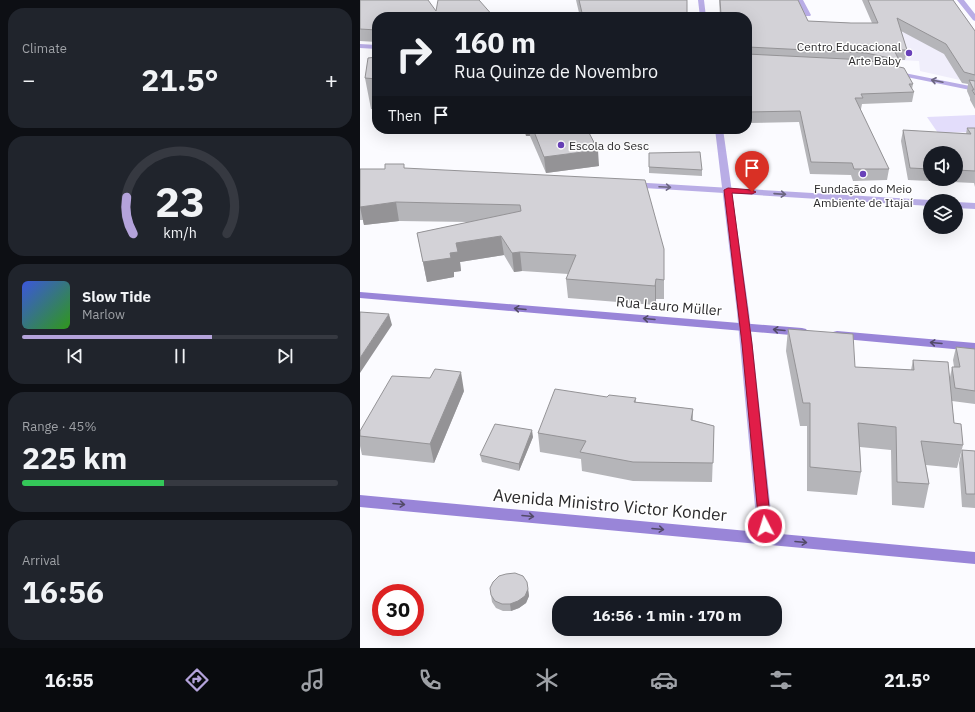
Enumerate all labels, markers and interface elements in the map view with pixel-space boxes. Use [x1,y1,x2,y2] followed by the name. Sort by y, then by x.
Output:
[454,24,536,61] text: 160 m
[388,28,440,80] icon: right
[797,39,901,68] place label: Centro Educacional Arte Baby
[22,40,67,57] text: Climate
[904,48,914,58] marker: Centro Educacional Arte Baby
[141,60,219,99] text: 21.5°
[454,60,658,83] text: Rua Quinze de Novembro
[22,65,35,94] text: −
[325,65,338,94] text: +
[931,77,944,85] one-way arrow
[430,104,452,126] icon: arrive
[388,106,422,125] text: Then
[569,138,649,153] place label: Escola do Sesc
[556,140,566,150] marker: Escola do Sesc
[923,146,963,234] map controls
[923,146,963,186] button: sound
[735,151,769,192] pin
[741,157,763,179] icon: arrive
[858,169,868,179] marker: Fundação do Meio Ambiente de Itajaí
[155,174,205,228] text: 23
[813,181,913,210] place label: Fundação do Meio Ambiente de Itajaí
[658,184,671,191] one-way arrow
[773,190,786,197] one-way arrow
[923,194,963,234] button: layers
[163,223,197,242] text: km/h
[82,287,151,306] text: Slow Tide
[615,292,723,320] street label: Rua Lauro Müller
[514,305,527,312] one-way arrow
[82,306,125,323] text: Marlow
[643,316,656,323] one-way arrow
[773,326,786,334] one-way arrow
[930,340,943,347] one-way arrow
[64,345,86,367] icon: previous
[169,345,191,367] icon: pause
[274,345,296,367] icon: next
[22,418,96,435] text: Range · 45%
[22,438,127,477] text: 225 km
[492,484,728,526] street label: Avenida Ministro Victor Konder
[392,501,405,508] one-way arrow
[744,505,786,547] position arrow
[521,513,534,520] one-way arrow
[651,525,664,532] one-way arrow
[794,538,807,546] one-way arrow
[22,552,60,569] text: Arrival
[22,572,104,611] text: 16:56
[372,584,424,636] speed limit sign: 30
[593,606,741,625] text: 16:56 · 1 min · 170 m
[183,666,211,694] icon: directions
[299,666,327,694] icon: music
[416,666,444,694] icon: phone
[533,666,561,694] icon: climate
[650,666,678,694] icon: car
[767,666,795,694] icon: filters
[44,669,94,692] text: 16:55
[884,669,931,692] text: 21.5°

